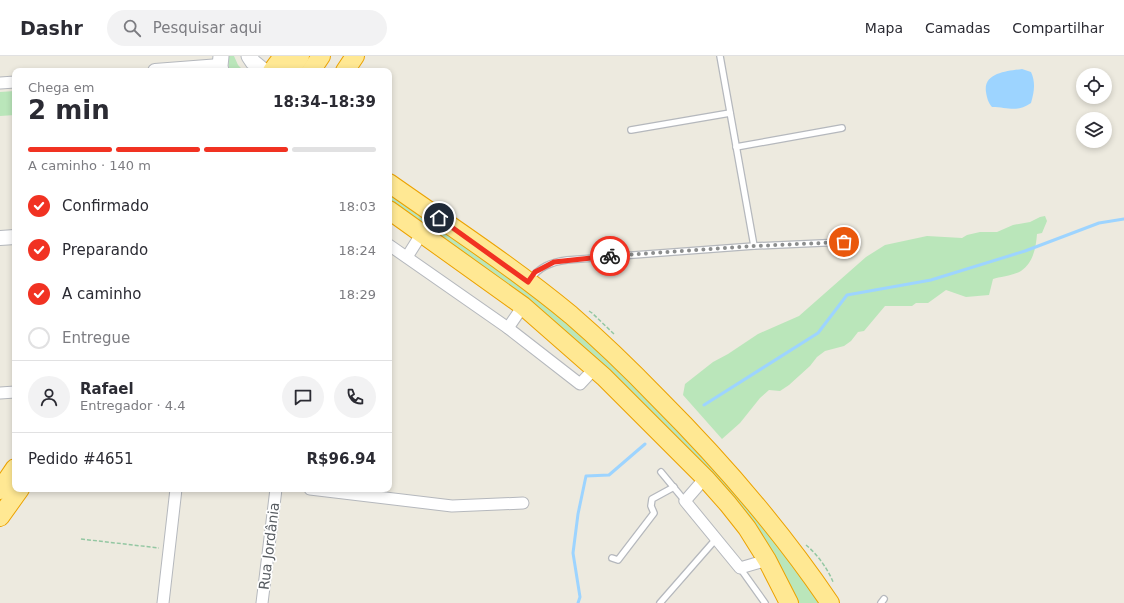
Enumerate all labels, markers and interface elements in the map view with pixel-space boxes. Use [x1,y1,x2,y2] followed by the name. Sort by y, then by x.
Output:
[107,10,387,46] search box
[20,17,83,39] text: Dashr
[121,17,143,39] icon: search
[153,19,262,37] text: Pesquisar aqui
[865,20,903,36] text: Mapa
[925,20,990,36] text: Camadas
[1012,20,1104,36] text: Compartilhar
[1076,68,1112,148] map controls
[1076,68,1112,104] button: locate
[28,80,94,95] text: Chega em
[273,93,376,111] text: 18:34–18:39
[28,95,110,125] text: 2 min
[1076,112,1112,148] button: layers
[28,158,151,173] text: A caminho · 140 m
[28,195,50,217] icon: check
[62,197,149,215] text: Confirmado
[339,199,376,214] text: 18:03
[422,201,456,235] pin
[428,207,450,229] icon: home
[827,225,861,259] pin
[833,231,855,253] icon: bag
[590,236,630,276] courier
[28,239,50,261] icon: check
[62,241,148,259] text: Preparando
[339,243,376,258] text: 18:24
[599,245,621,267] icon: bike
[28,283,50,305] icon: check
[62,285,141,303] text: A caminho
[339,287,376,302] text: 18:29
[62,329,130,347] text: Entregue
[28,376,70,418] button: person
[282,376,324,418] button: chat
[334,376,376,418] button: phone
[80,380,134,398] text: Rafael
[80,398,185,413] text: Entregador · 4.4
[28,450,134,468] text: Pedido #4651
[307,450,376,468] text: R$96.94
[256,501,282,591] street label: Rua Jordânia

